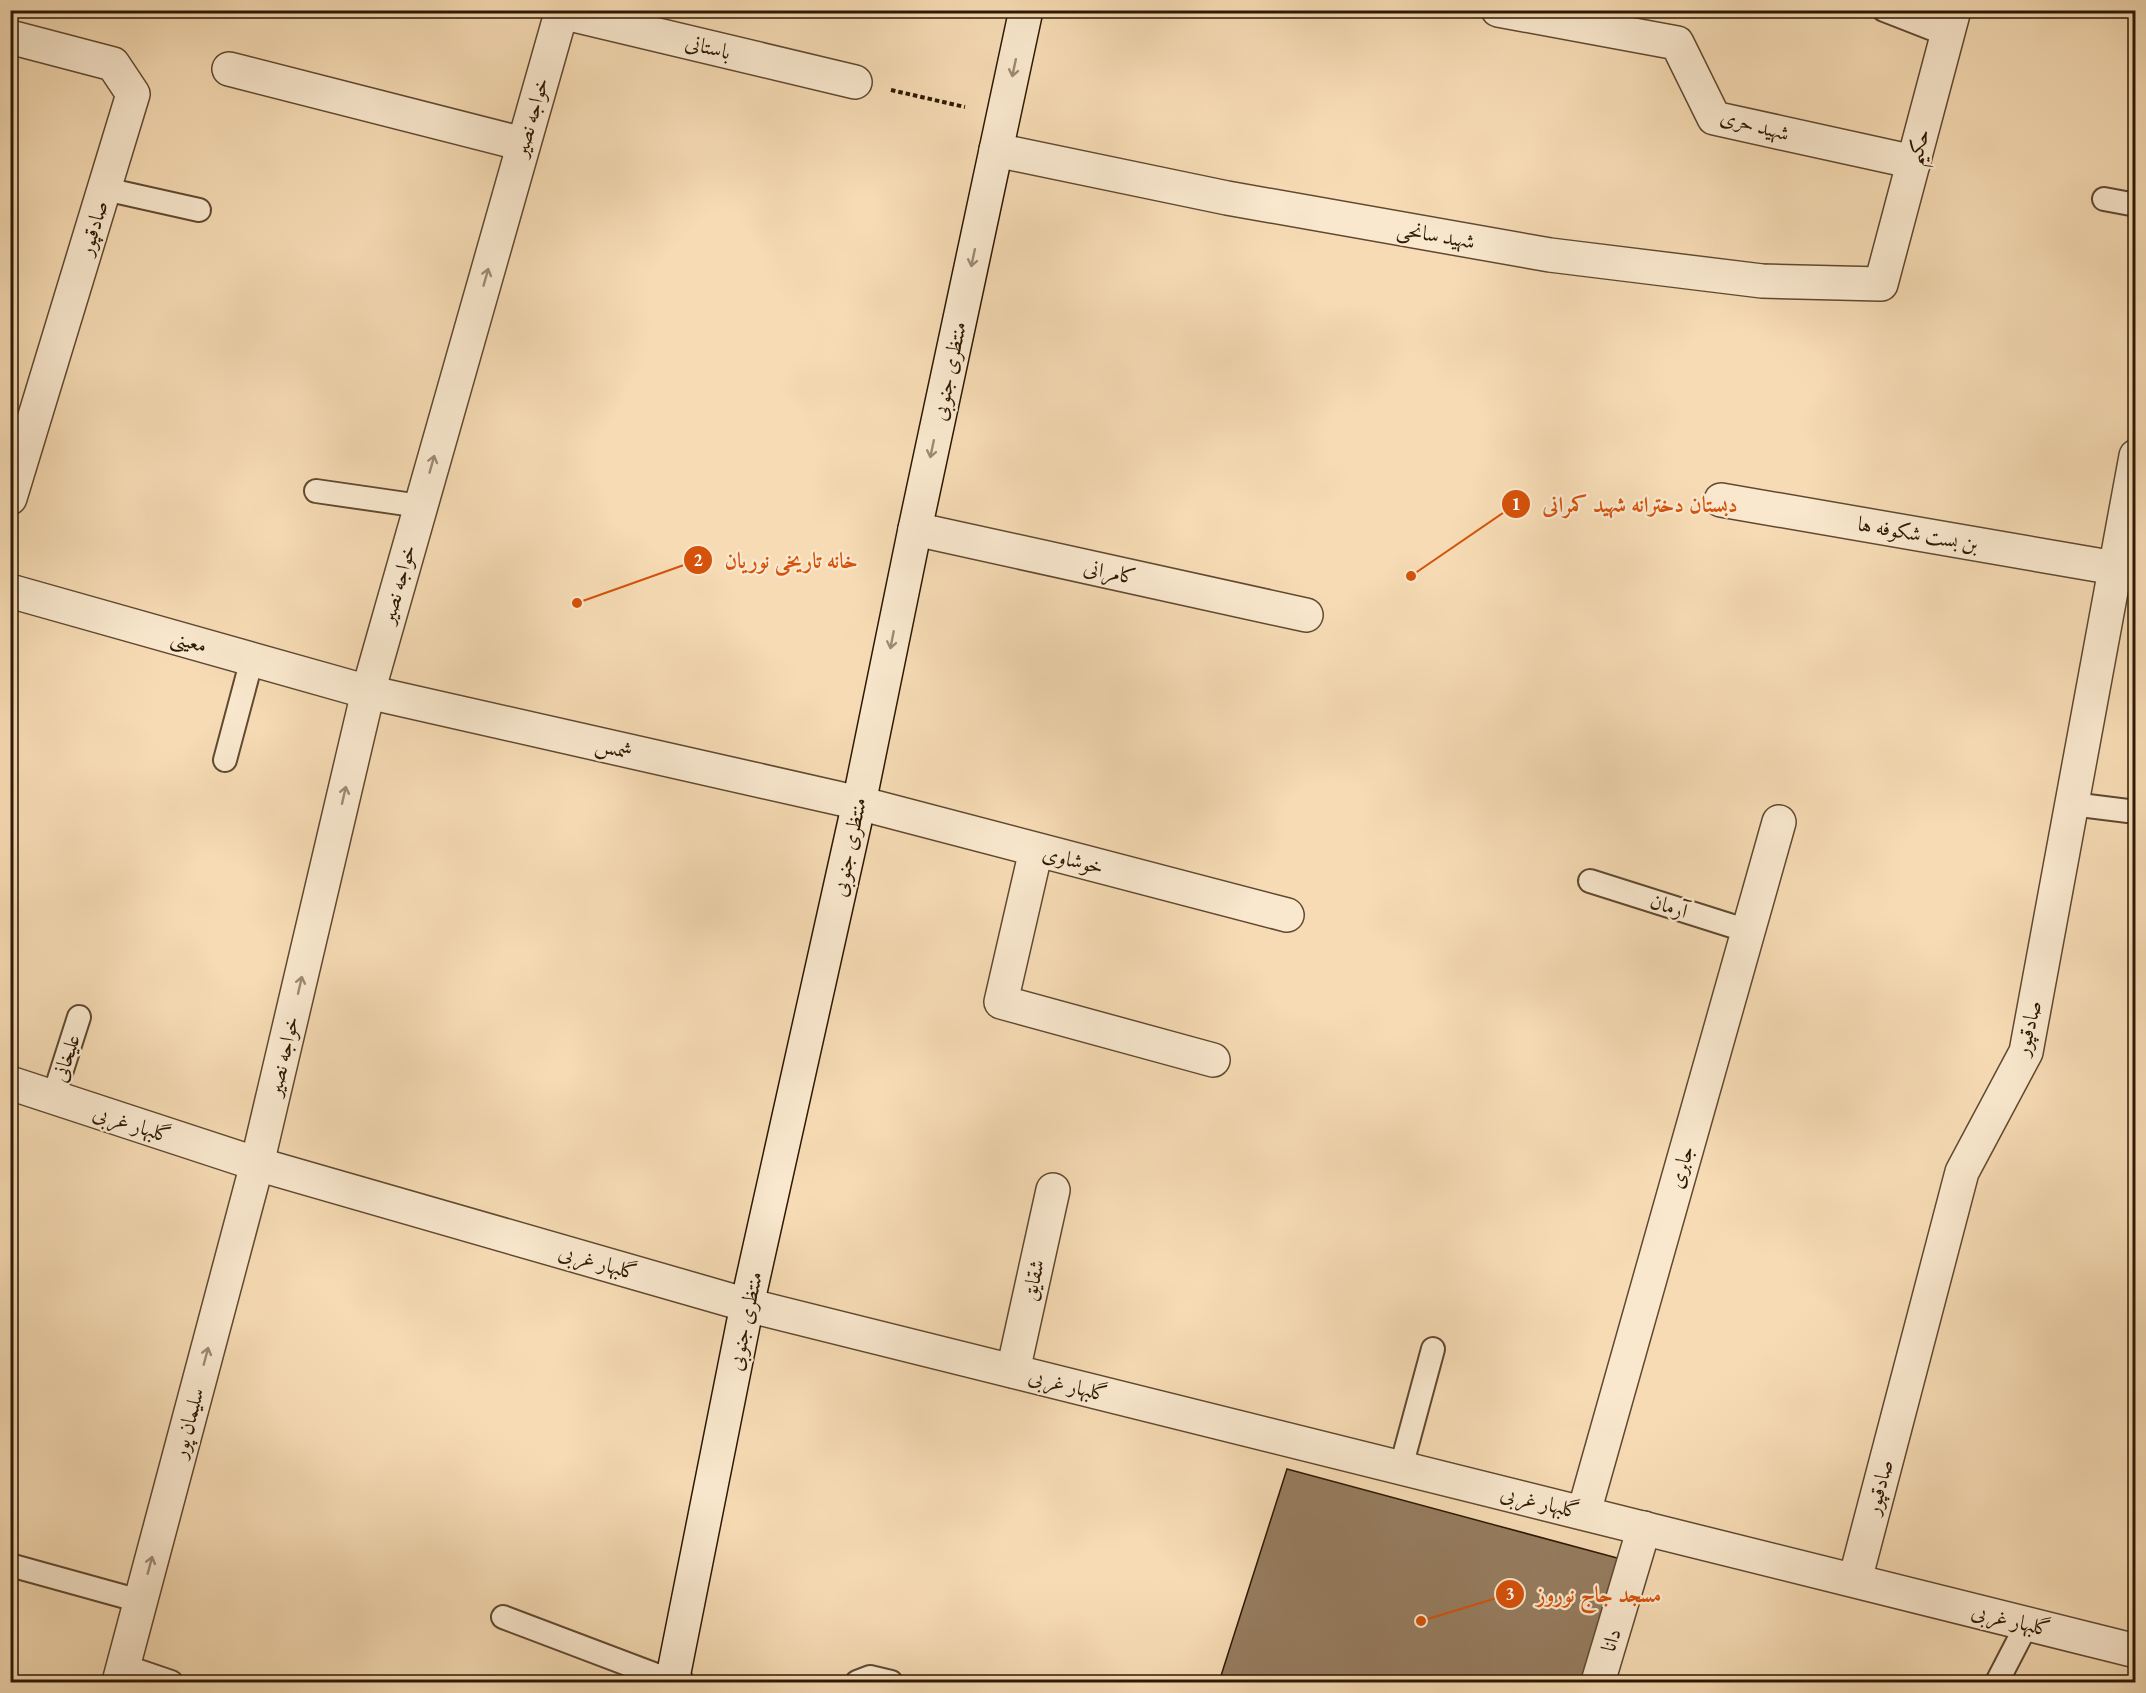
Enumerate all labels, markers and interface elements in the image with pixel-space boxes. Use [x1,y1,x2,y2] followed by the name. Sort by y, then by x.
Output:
[683,28,734,65] street label: باستانی
[1007,58,1019,77] one-way arrow
[506,74,555,161] street label: خواجه نصیر
[1717,102,1793,148] street label: شهید حری
[1900,126,1943,170] street label: حکیم
[71,197,115,261] street label: صادقپور
[1395,214,1477,256] street label: شهید سانحی
[967,248,978,268] one-way arrow
[480,268,492,287] one-way arrow
[925,319,974,423] street label: منتظری جنوبی
[926,439,937,458] one-way arrow
[427,455,438,474] one-way arrow
[1501,484,1750,524] callout: دبستان دخترانه شهید کمرانی
[1541,490,1738,519] text: دبستان دخترانه شهید کمرانی
[1511,492,1521,515] text: 1
[1856,510,1980,557] street label: بن بست شکوفه ها
[683,540,870,580] callout: خانه تاریخی نوریان
[373,541,422,628] street label: خواجه نصیر
[724,546,858,576] text: خانه تاریخی نوریان
[693,548,703,571] text: 2
[1081,553,1139,592] street label: کامرانی
[167,623,210,660] street label: معینی
[886,630,897,649] one-way arrow
[593,730,635,766] street label: شمس
[339,785,350,805] one-way arrow
[825,795,874,899] street label: منتظری جنوبی
[1040,839,1107,880] street label: خوشاوی
[1647,887,1694,925] street label: آرمان
[294,975,306,994] one-way arrow
[2007,998,2048,1060] street label: صادقپور
[260,1013,305,1100] street label: خواجه نصیر
[45,1030,86,1085] street label: علیخانی
[89,1098,175,1151] street label: گلبهار غربی
[1662,1142,1700,1192] street label: جابری
[555,1237,641,1288] street label: گلبهار غربی
[1015,1257,1050,1303] street label: شقایق
[721,1269,770,1373] street label: منتظری جنوبی
[200,1347,212,1366] one-way arrow
[1025,1362,1110,1409] street label: گلبهار غربی
[165,1385,212,1463] street label: سلیمان پور
[1858,1456,1900,1520] street label: صادقپور
[1497,1479,1582,1526] street label: گلبهار غربی
[144,1556,156,1575] one-way arrow
[1495,1574,1673,1614] callout: مسجد جاج نوروز
[1534,1580,1661,1614] text: مسجد جاج نوروز
[1505,1582,1515,1605] text: 3
[1968,1597,2053,1644] street label: گلبهار غربی
[1594,1625,1627,1655] street label: دانا

